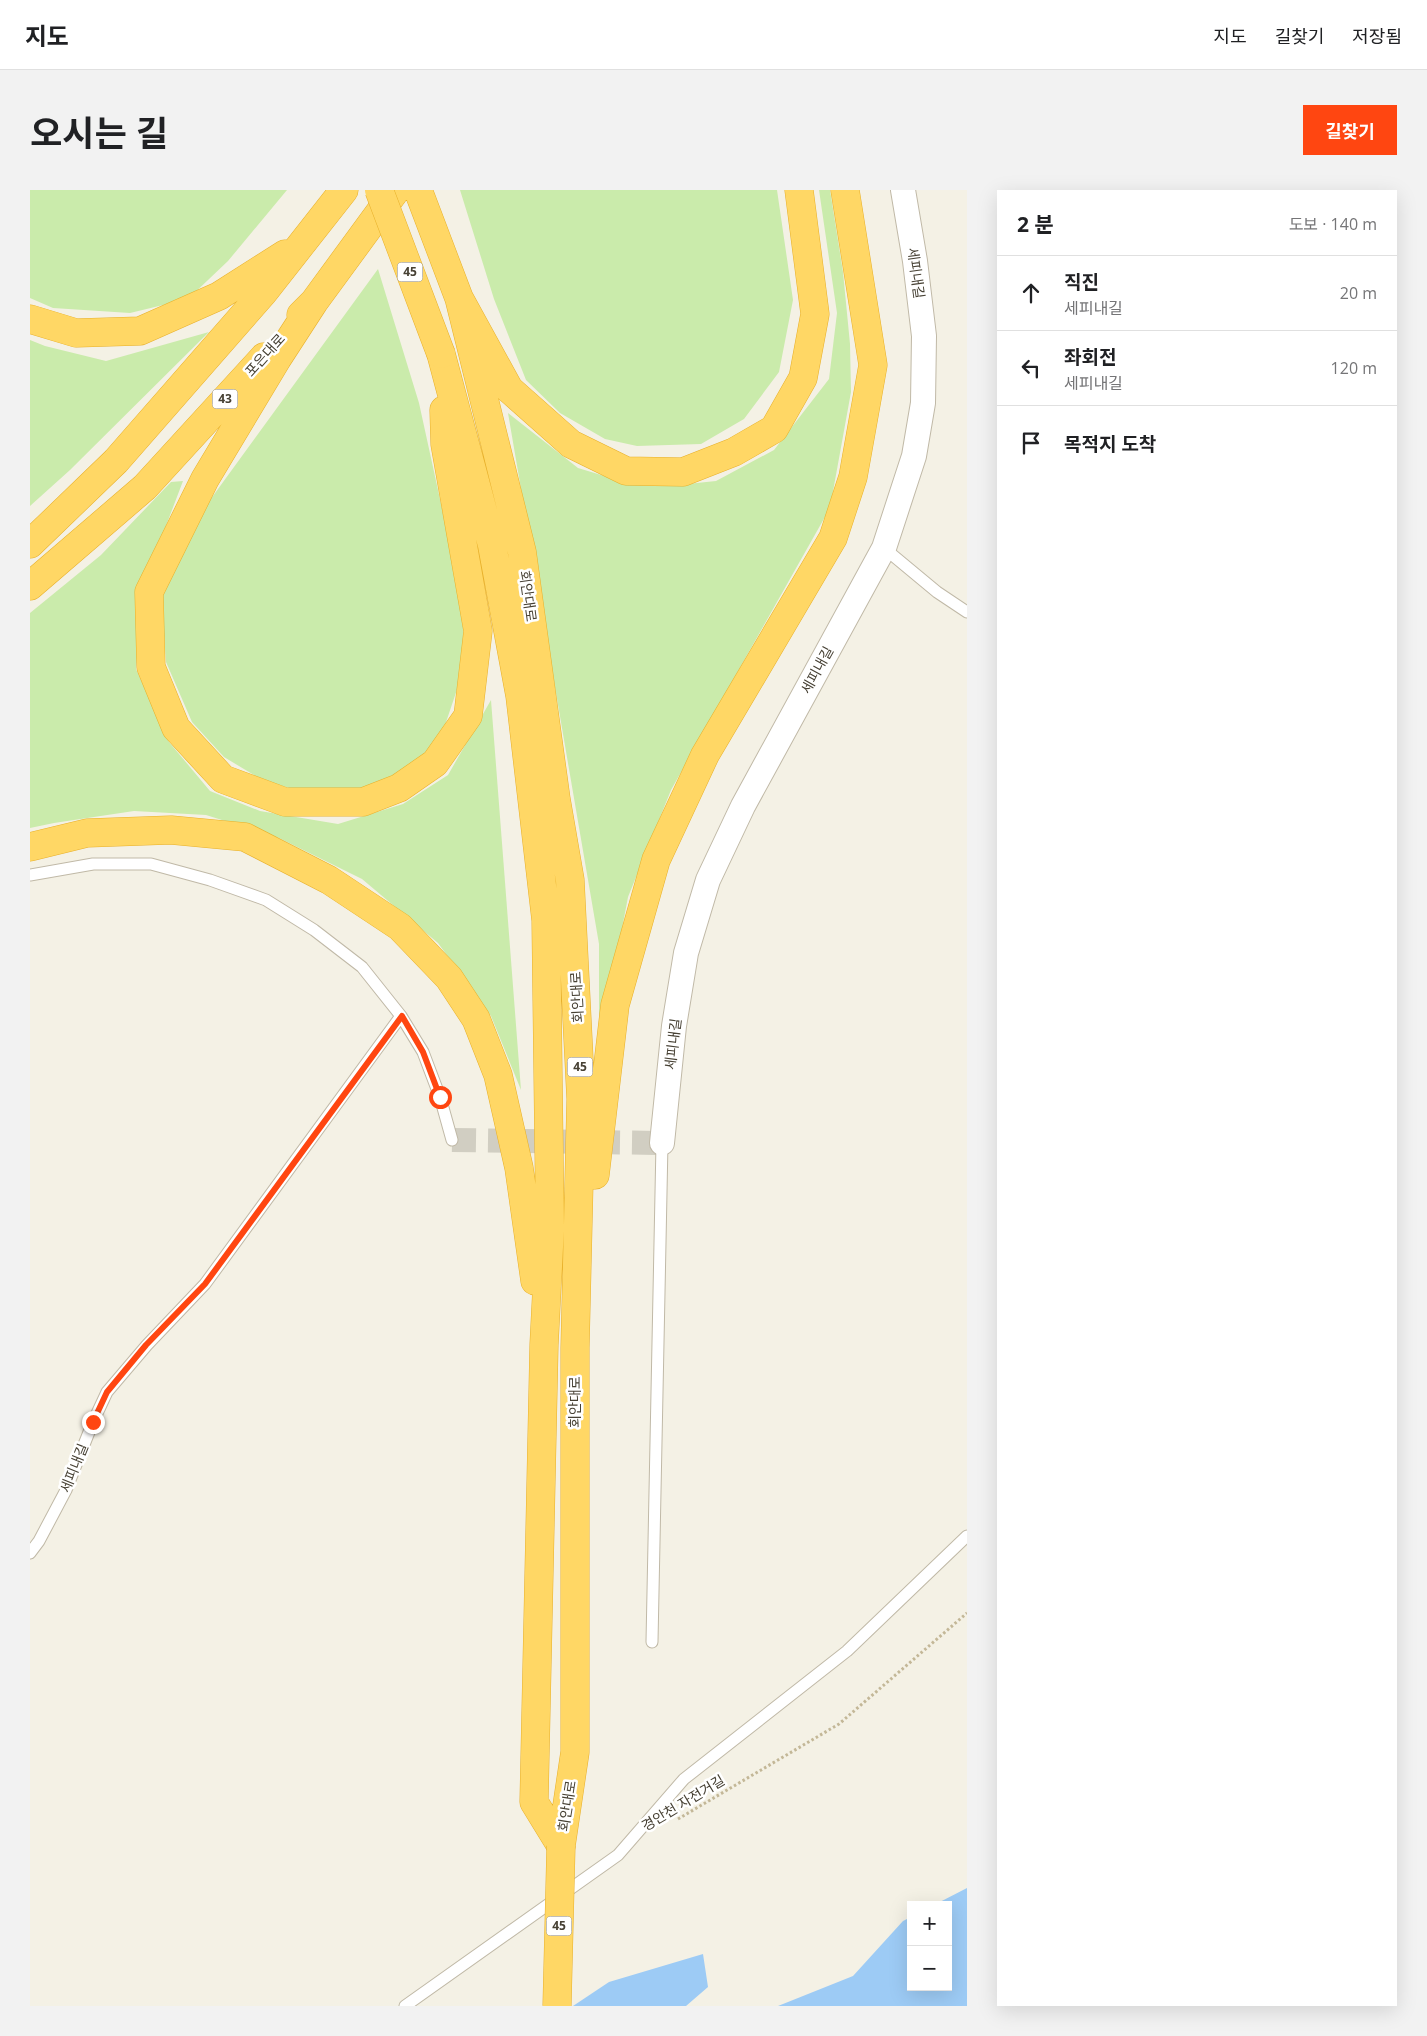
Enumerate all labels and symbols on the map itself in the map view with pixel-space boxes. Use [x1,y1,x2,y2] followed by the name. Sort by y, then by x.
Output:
[904,246,929,300] street label: 세피내길
[398,262,422,281] road number: 45
[240,329,289,380] street label: 포은대로
[212,390,238,408] road number: 43
[516,569,542,623] street label: 회안대로
[796,643,837,697] street label: 세피내길
[566,971,587,1023] street label: 회안대로
[660,1017,685,1071] street label: 세피내길
[568,1058,592,1076] road number: 45
[429,1086,452,1109] route start
[565,1376,584,1428] street label: 회안대로
[82,1411,105,1434] route end
[55,1440,92,1495] street label: 세피내길
[638,1770,728,1835] street label: 경안천 자전거길
[553,1779,580,1833] street label: 회안대로
[546,1916,572,1935] road number: 45

